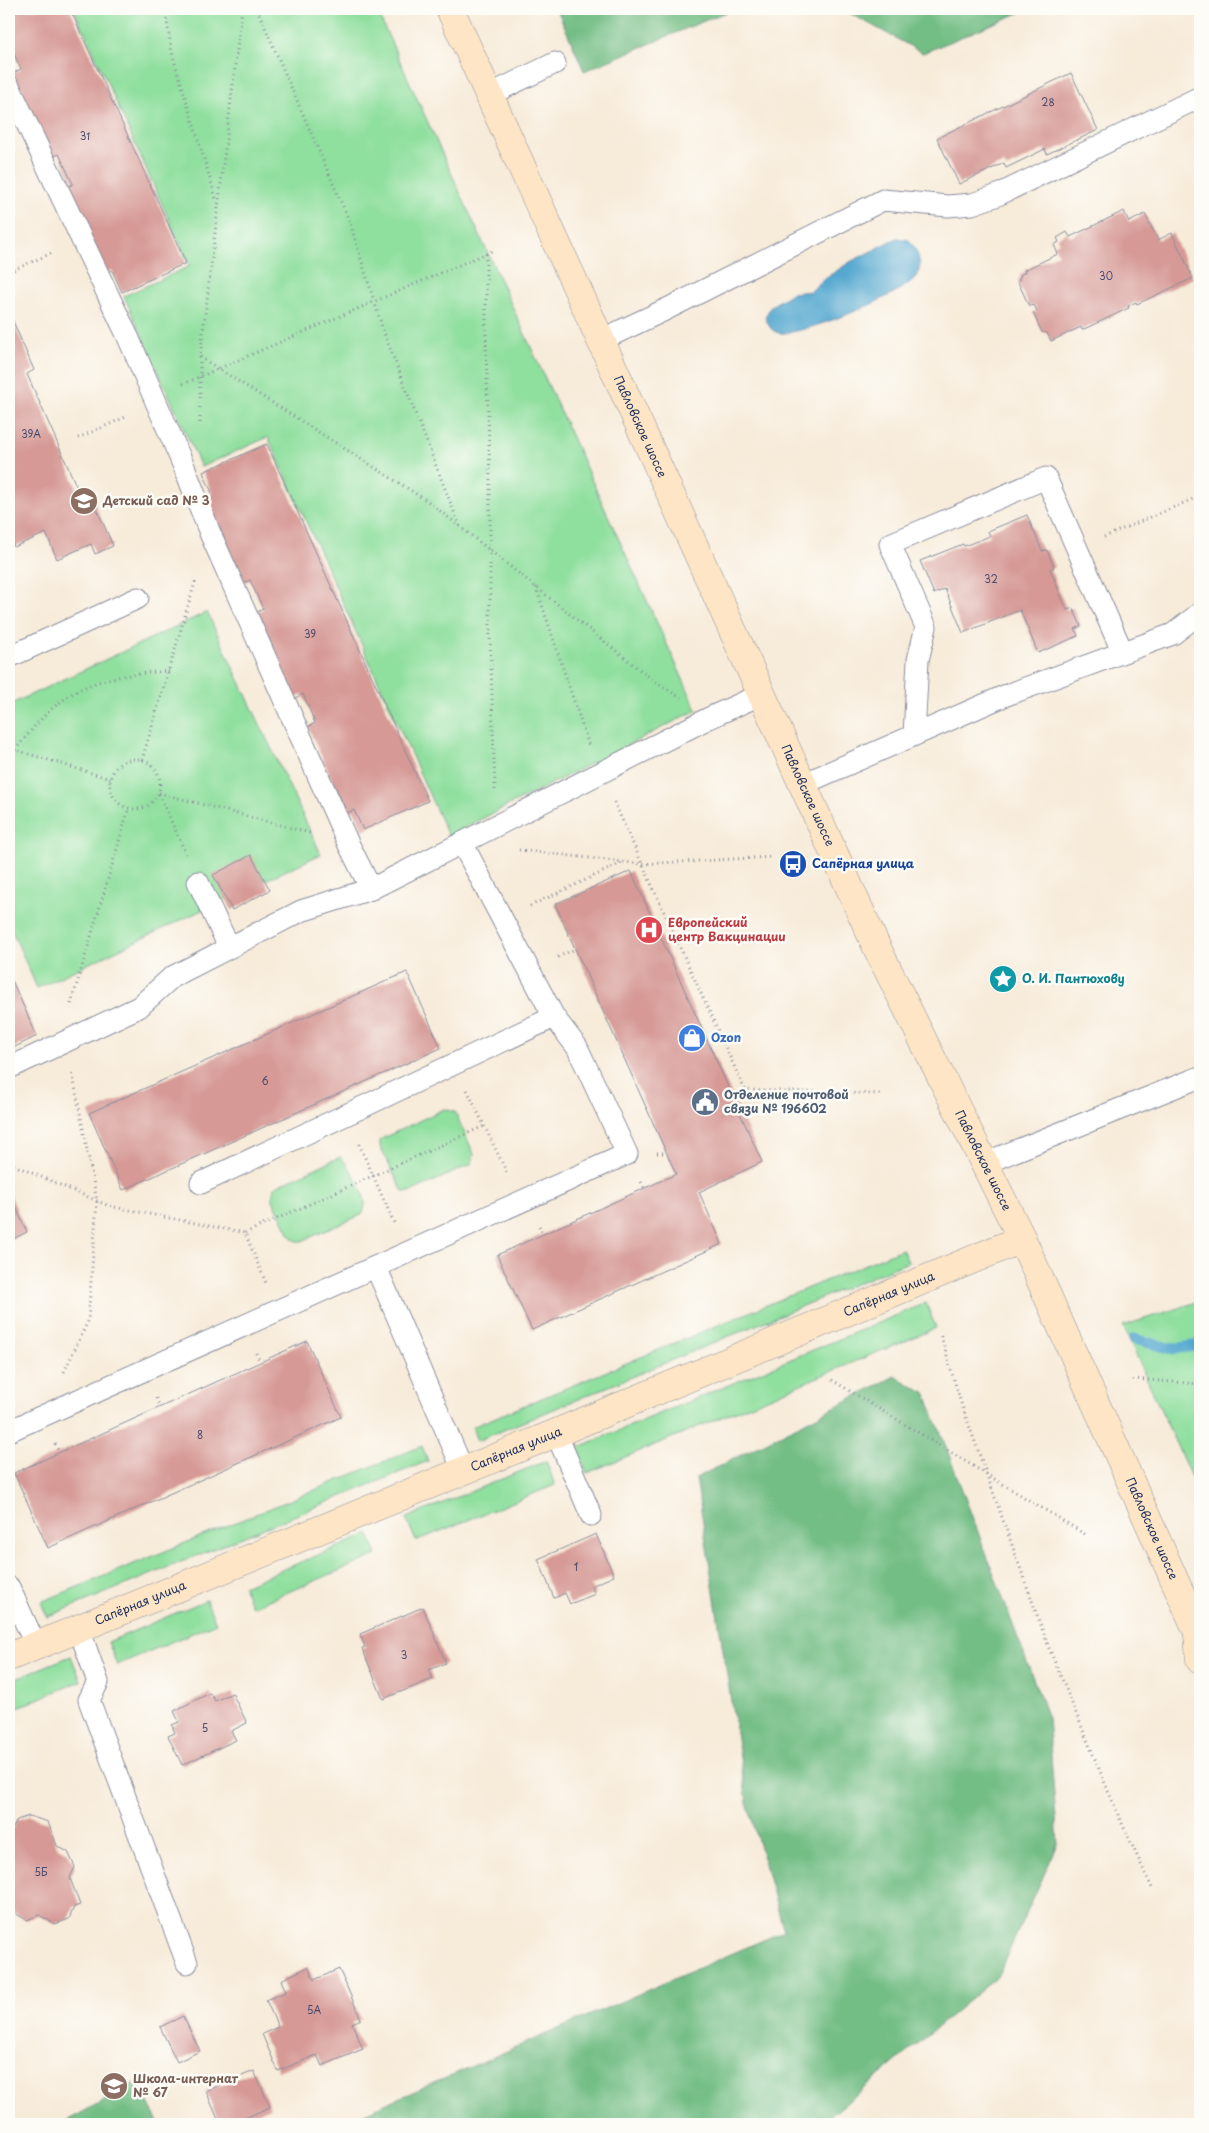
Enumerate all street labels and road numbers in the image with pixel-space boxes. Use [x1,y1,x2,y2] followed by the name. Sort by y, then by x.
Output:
[610,372,672,480] street label: Павловское шоссе
[778,741,840,849] street label: Павловское шоссе
[951,1107,1016,1213] street label: Павловское шоссе
[840,1266,938,1320] street label: Сапёрная улица
[467,1421,565,1475] street label: Сапёрная улица
[1122,1474,1183,1582] street label: Павловское шоссе
[92,1575,189,1629] street label: Сапёрная улица

